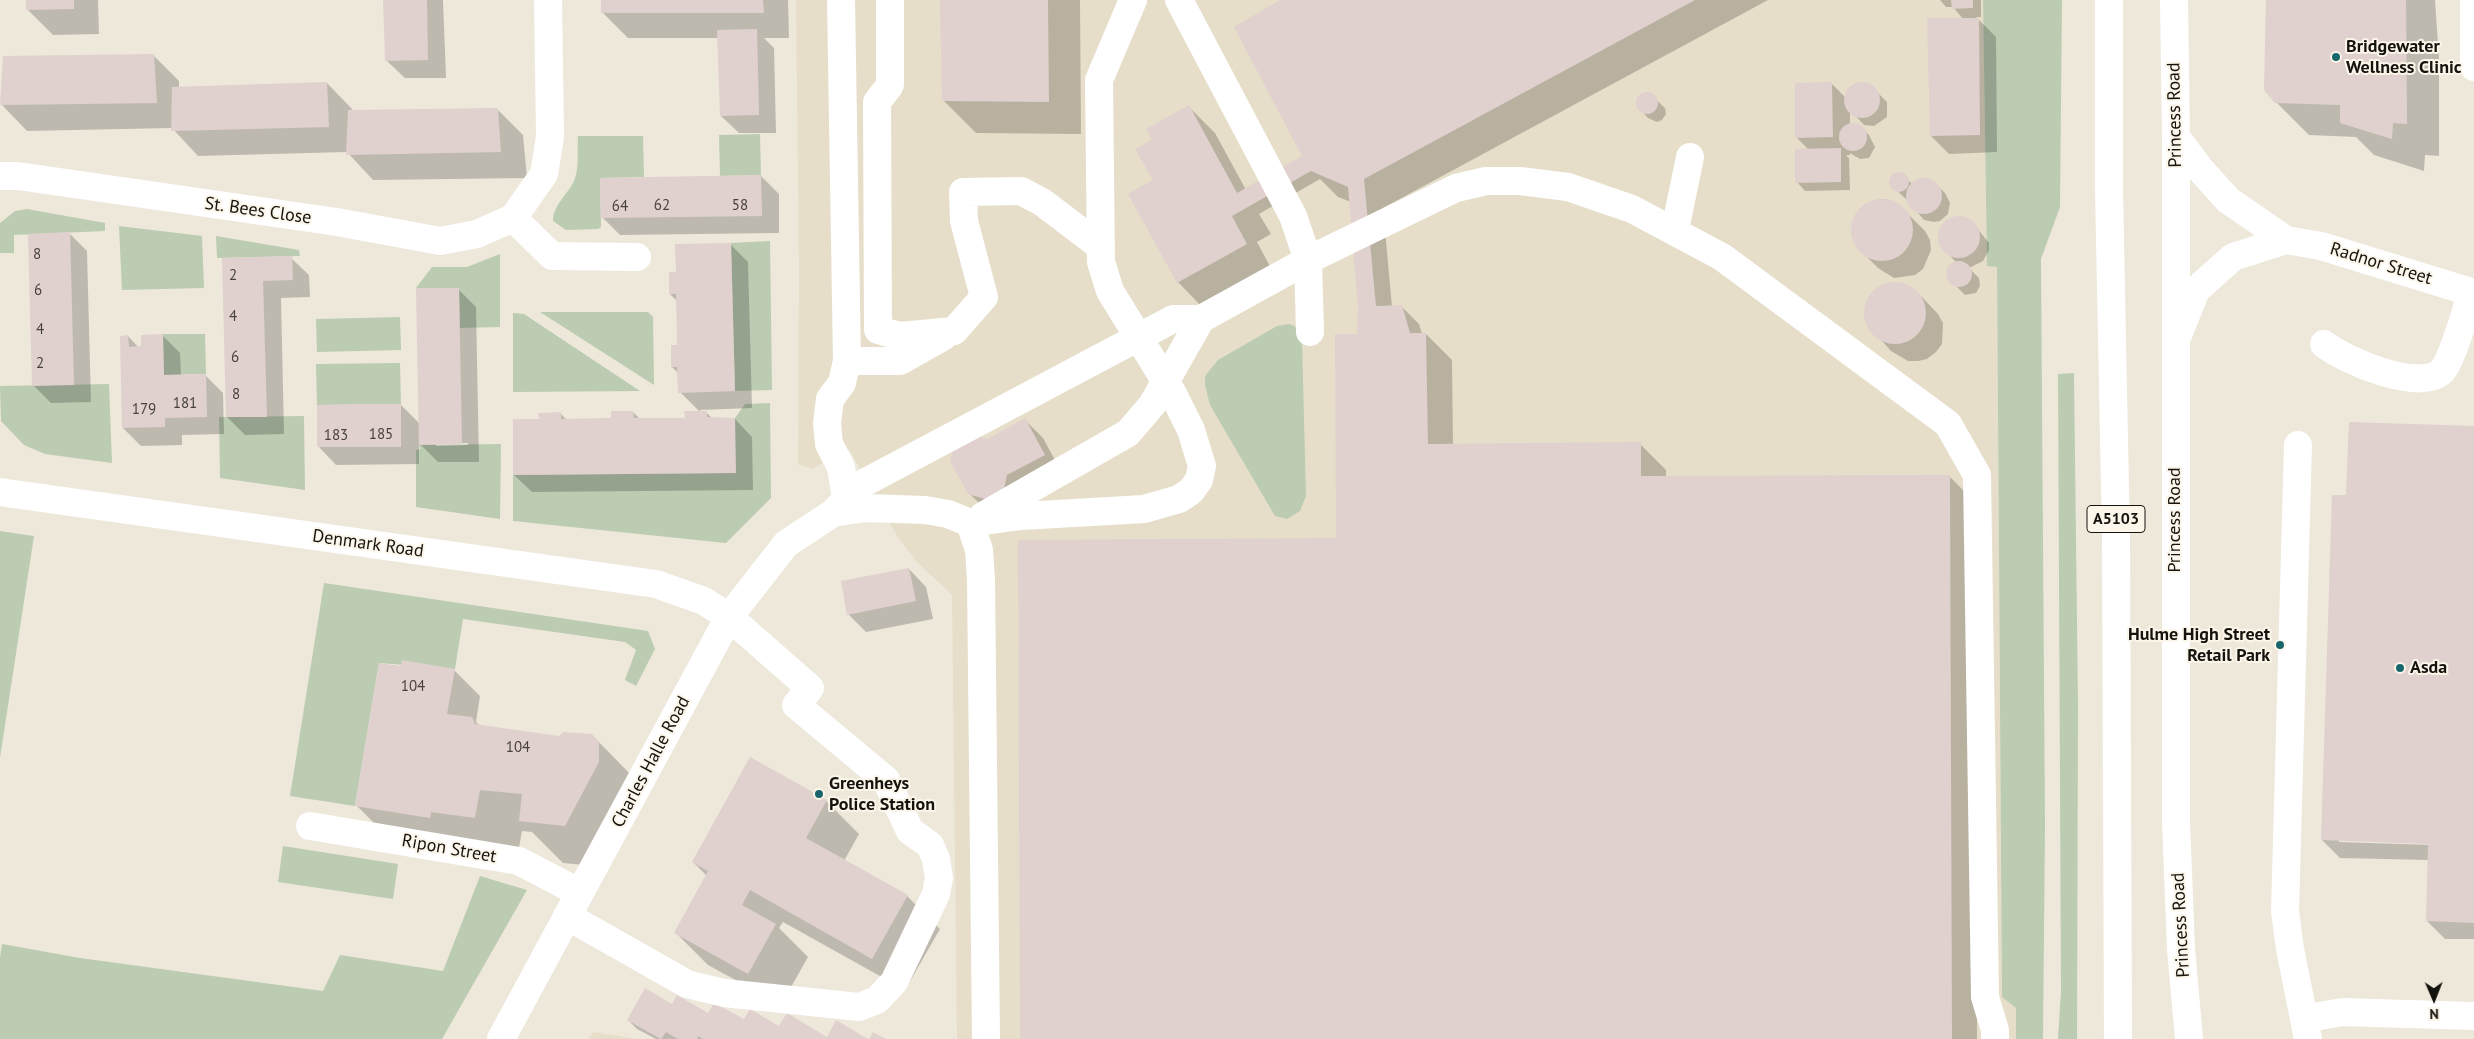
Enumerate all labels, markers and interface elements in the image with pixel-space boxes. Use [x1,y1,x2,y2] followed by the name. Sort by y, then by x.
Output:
[2346,36,2462,78] place label: Bridgewater Wellness Clinic
[2330,51,2342,63] marker: Bridgewater Wellness Clinic
[2163,62,2187,168] street label: Princess Road
[203,193,313,229] street label: St. Bees Close
[654,197,670,215] house number: 62
[732,197,748,215] house number: 58
[612,198,628,216] house number: 64
[2327,238,2435,290] street label: Radnor Street
[33,246,41,264] house number: 8
[229,267,237,285] house number: 2
[34,282,42,300] house number: 6
[229,308,237,326] house number: 4
[36,321,44,339] house number: 4
[231,349,239,367] house number: 6
[36,355,44,373] house number: 2
[232,386,240,404] house number: 8
[173,395,197,413] house number: 181
[132,401,156,419] house number: 179
[369,426,393,444] house number: 185
[324,427,348,445] house number: 183
[2164,467,2186,573] street label: Princess Road
[2087,506,2145,532] road number: A5103
[311,526,425,562] street label: Denmark Road
[2128,624,2270,666] place label: Hulme High Street Retail Park
[2274,639,2286,651] marker: Hulme High Street Retail Park
[2410,657,2447,679] place label: Asda
[2394,662,2406,674] marker: Asda
[401,678,425,696] house number: 104
[607,693,695,831] street label: Charles Halle Road
[506,739,530,757] house number: 104
[829,773,935,816] place label: Greenheys Police Station
[813,788,825,800] marker: Greenheys Police Station
[400,830,498,868] street label: Ripon Street
[2167,872,2195,978] street label: Princess Road
[2409,974,2459,1024] north arrow
[2430,1005,2439,1023] text: N

